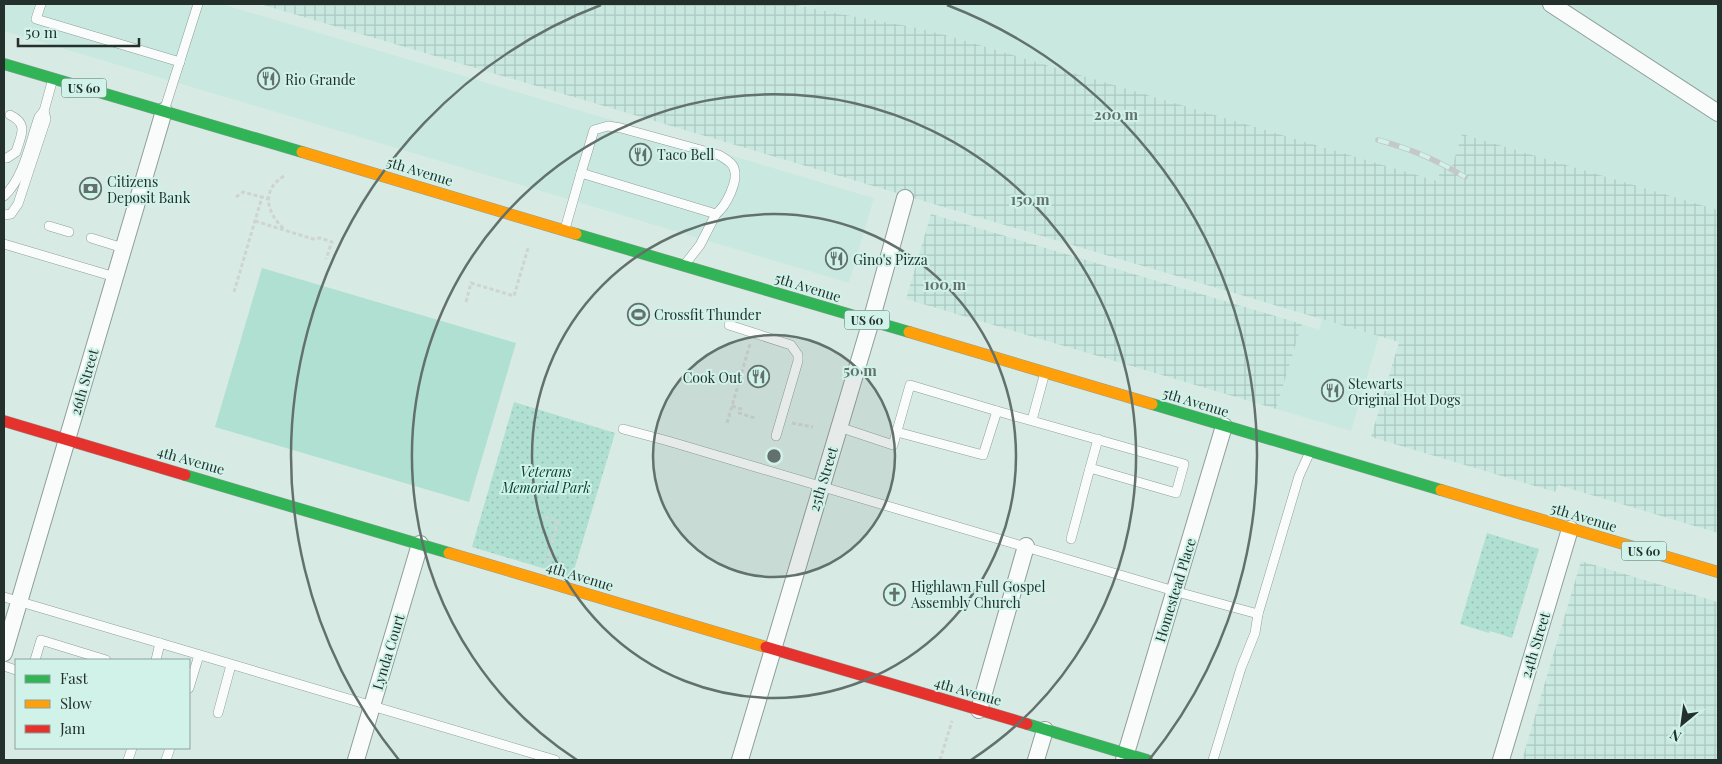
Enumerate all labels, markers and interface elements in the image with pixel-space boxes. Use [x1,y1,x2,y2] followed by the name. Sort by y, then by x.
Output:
[18,15,139,47] scale bar
[25,22,58,42] text: 50 m
[257,67,281,91] restaurant icon: Rio Grande
[285,70,356,89] place label: Rio Grande
[62,78,106,98] road number: US 60
[1094,104,1139,124] text: 200 m
[629,142,653,166] restaurant icon: Taco Bell
[657,145,714,164] place label: Taco Bell
[385,152,455,190] street label: 5th Avenue
[107,172,191,207] place label: Citizens Deposit Bank
[79,177,103,201] bank icon: Citizens Deposit Bank
[1010,189,1050,209] text: 150 m
[825,247,849,271] restaurant icon: Gino's Pizza
[853,250,928,269] place label: Gino's Pizza
[773,268,843,306] street label: 5th Avenue
[924,274,967,294] text: 100 m
[626,302,650,326] sports icon: Crossfit Thunder
[654,305,762,324] place label: Crossfit Thunder
[844,310,890,330] road number: US 60
[65,346,103,417] street label: 26th Street
[843,360,877,380] text: 50 m
[746,365,770,389] restaurant icon: Cook Out
[683,368,743,387] place label: Cook Out
[1348,374,1461,409] place label: Stewarts Original Hot Dogs
[1320,379,1344,403] restaurant icon: Stewarts Original Hot Dogs
[1161,383,1231,421] street label: 5th Avenue
[155,441,227,479] street label: 4th Avenue
[804,443,842,514] street label: 25th Street
[765,447,783,465] centre of rings
[501,462,590,497] park label: Veterans Memorial Park
[1549,498,1619,536] street label: 5th Avenue
[1150,536,1200,644] street label: Homestead Place
[1622,542,1666,560] road number: US 60
[544,557,616,595] street label: 4th Avenue
[910,577,1045,612] place label: Highlawn Full Gospel Assembly Church
[883,582,907,606] church icon: Highlawn Full Gospel Assembly Church
[1516,609,1554,680] street label: 24th Street
[368,611,409,692] street label: Lynda Court
[15,659,190,749] legend
[60,668,89,688] text: Fast
[932,672,1004,710] street label: 4th Avenue
[60,693,92,713] text: Slow
[1657,699,1707,749] north arrow
[59,718,86,738] text: Jam
[1666,725,1684,747] text: N

